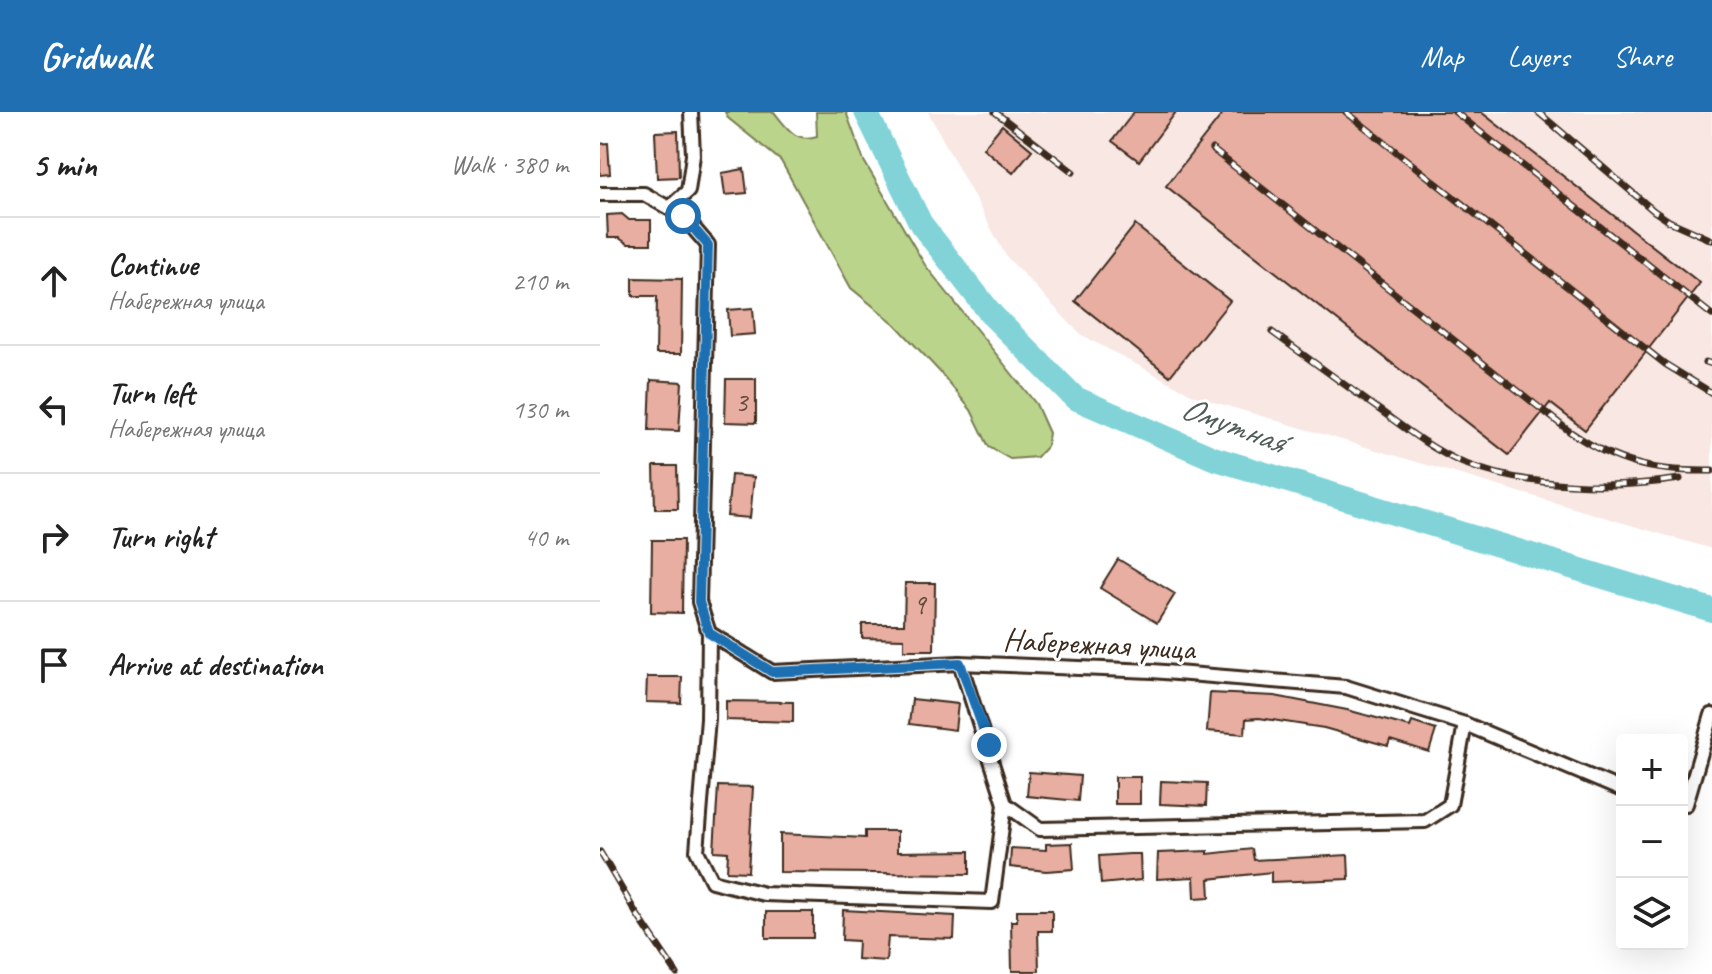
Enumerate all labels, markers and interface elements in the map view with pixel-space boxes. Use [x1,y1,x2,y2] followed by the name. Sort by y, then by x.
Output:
[40,33,152,80] text: Gridwalk
[1421,39,1464,74] text: Map
[1508,39,1569,74] text: Layers
[1613,39,1672,74] text: Share
[32,143,97,186] text: 5 min
[451,148,568,181] text: Walk · 380 m
[665,198,701,234] route start
[108,246,198,284] text: Continue
[32,259,76,303] icon: ahead
[512,265,568,298] text: 210 m
[108,284,264,317] text: Набережная улица
[108,374,195,412] text: Turn left
[735,384,750,419] house number: 3
[1175,385,1299,465] water label: Омутна́я
[32,387,76,431] icon: left
[512,393,568,426] text: 130 m
[108,412,264,445] text: Набережная улица
[32,515,76,559] icon: right
[108,518,213,556] text: Turn right
[524,521,568,554] text: 40 m
[913,587,928,622] house number: 9
[1002,619,1198,670] street label: Набережная улица
[32,643,76,687] icon: arrive
[108,646,323,684] text: Arrive at destination
[971,727,1007,763] route end
[1616,734,1688,950] map controls
[1616,734,1688,806] button: +
[1616,806,1688,878] button: −
[1616,878,1688,950] button: layers

